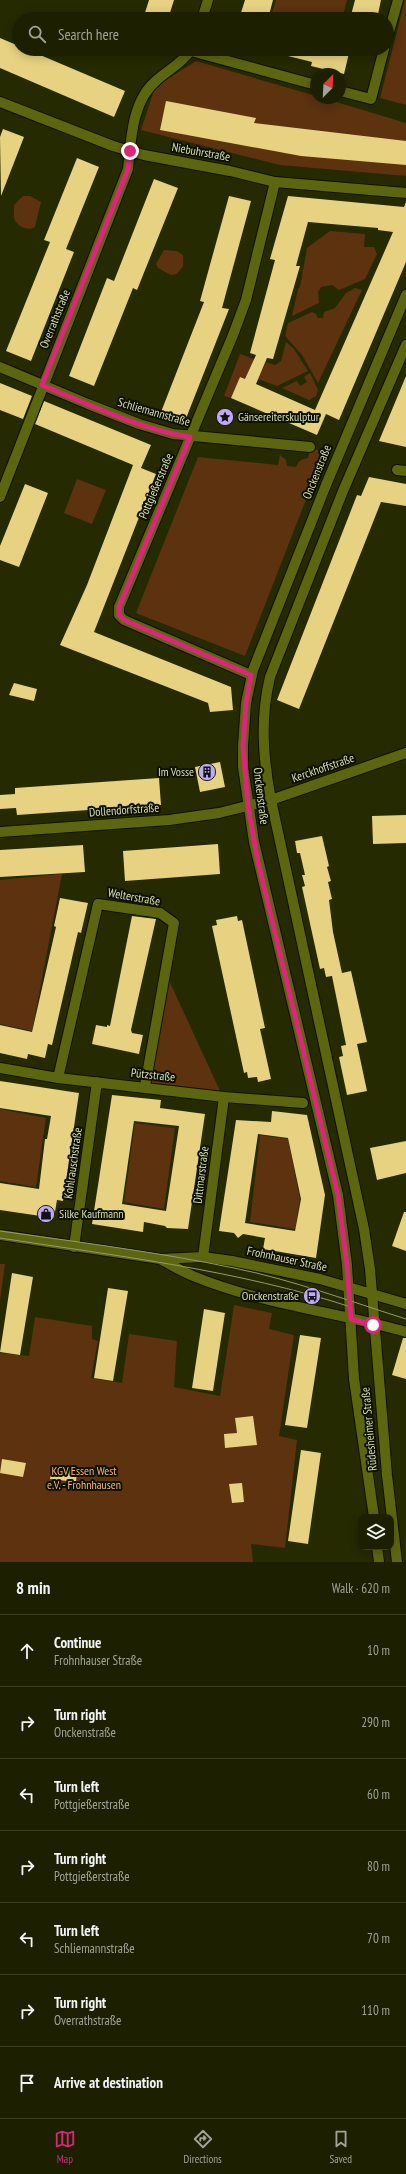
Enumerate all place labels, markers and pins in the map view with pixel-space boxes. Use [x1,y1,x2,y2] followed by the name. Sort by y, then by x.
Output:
[215,407,235,427] place icon: Gänsereiterskulptur
[238,409,320,424] place label: Gänsereiterskulptur
[197,762,217,782] building icon: Im Vosse
[158,764,194,779] place label: Im Vosse
[36,1204,56,1224] shop icon: Silke Kaufmann
[59,1206,123,1221] place label: Silke Kaufmann
[302,1286,322,1306] bus stop icon: Onckenstraße
[242,1288,299,1303] place label: Onckenstraße

